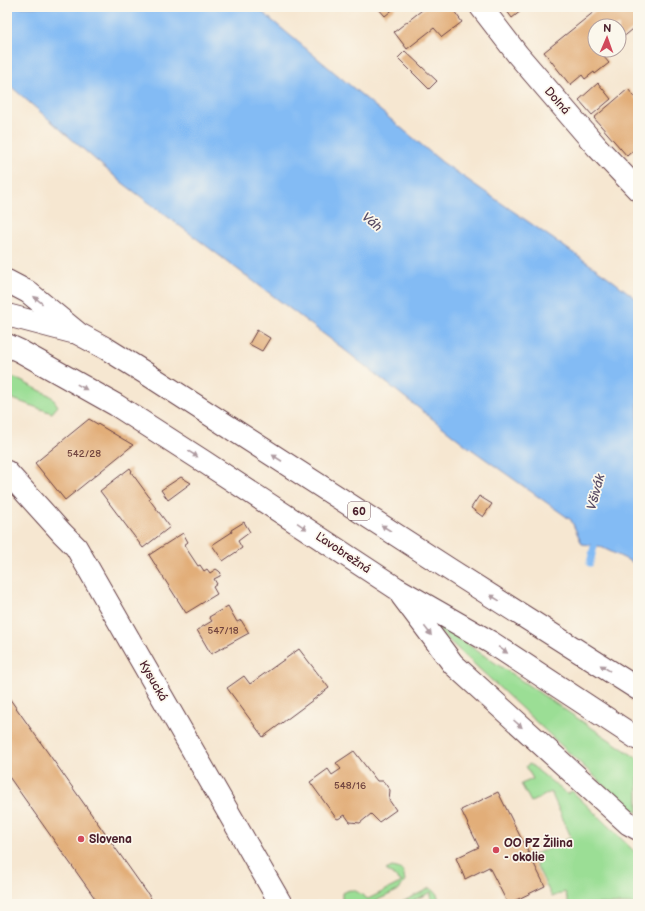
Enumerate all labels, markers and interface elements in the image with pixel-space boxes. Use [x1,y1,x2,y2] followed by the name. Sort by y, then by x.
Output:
[587,18,627,58] north arrow
[603,22,612,35] text: N
[541,84,573,118] street label: Dolná
[359,209,385,235] water label: Váh
[33,296,43,305] one-way arrow
[76,383,88,390] one-way arrow
[67,448,101,460] house number: 542/28
[188,450,198,458] one-way arrow
[271,454,283,461] one-way arrow
[584,472,609,512] water label: Všivák
[348,502,370,520] road number: 60
[297,522,307,530] one-way arrow
[381,524,391,532] one-way arrow
[313,529,374,577] street label: Ľavobrežná
[489,595,501,602] one-way arrow
[208,625,239,637] house number: 547/18
[424,625,432,636] one-way arrow
[498,646,508,654] one-way arrow
[135,658,171,704] street label: Kysucká
[600,664,610,672] one-way arrow
[513,719,523,728] one-way arrow
[334,780,366,792] house number: 548/16
[89,832,132,847] place label: Slovena
[76,834,86,844] marker: Slovena
[504,834,573,865] place label: OO PZ Žilina - okolie
[491,845,501,855] marker: OO PZ Žilina - okolie

